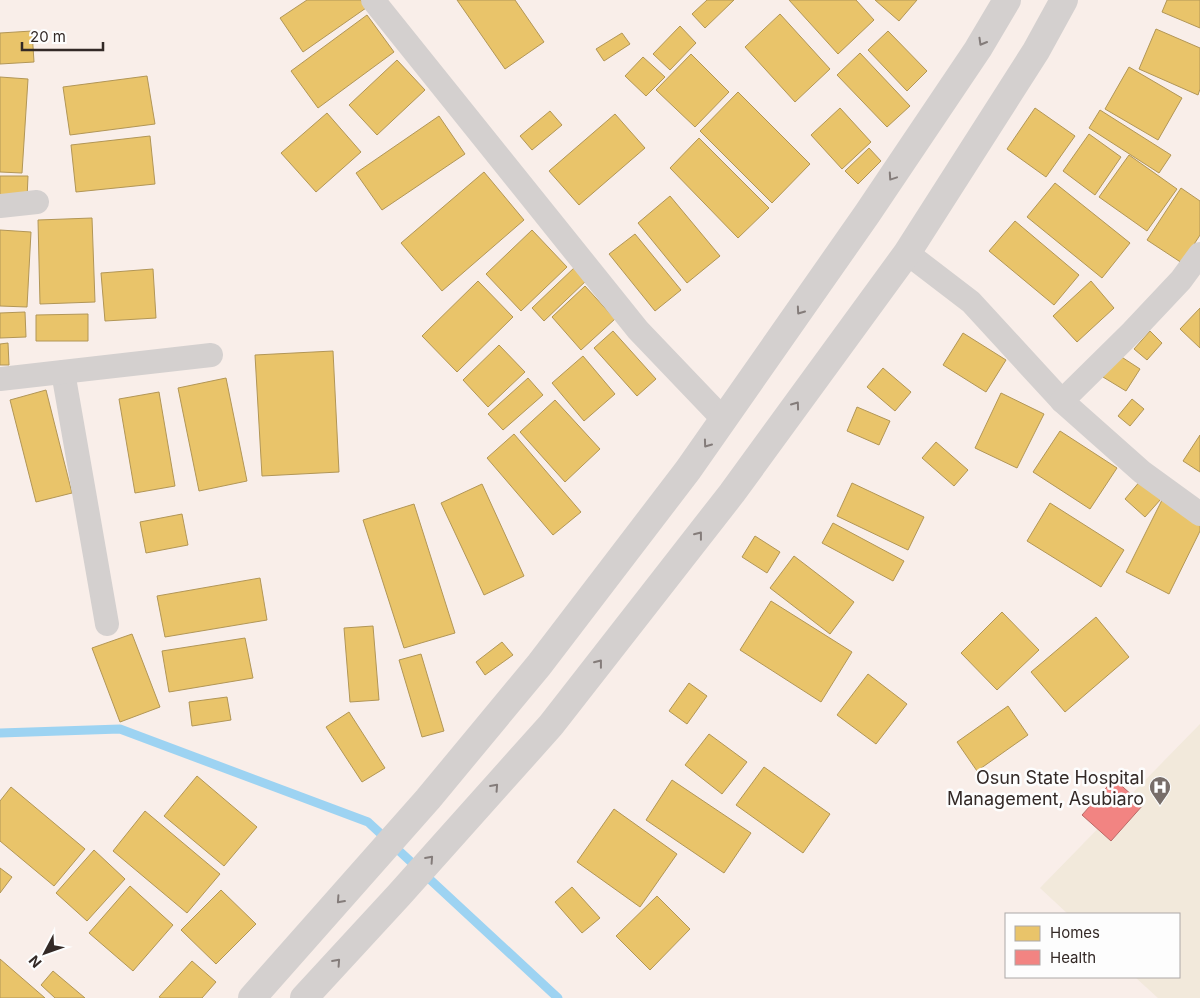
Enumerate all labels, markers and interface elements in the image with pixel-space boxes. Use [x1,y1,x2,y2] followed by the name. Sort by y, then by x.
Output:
[22,20,104,52] scale bar
[30,27,66,46] text: 20 m
[979,37,989,46] one-way arrow
[889,171,898,181] one-way arrow
[797,305,806,315] one-way arrow
[790,401,799,411] one-way arrow
[704,438,713,448] one-way arrow
[694,532,702,541] one-way arrow
[593,659,602,669] one-way arrow
[947,767,1144,809] place label: Osun State Hospital Management, Asubiaro
[1148,775,1172,806] hospital icon: Osun State Hospital Management, Asubiaro
[489,784,498,793] one-way arrow
[425,856,434,865] one-way arrow
[336,895,345,904] one-way arrow
[1005,913,1180,978] legend
[1050,923,1100,942] text: Homes
[20,928,70,978] north arrow
[1050,948,1096,967] text: Health
[25,952,45,971] text: N
[331,959,340,968] one-way arrow

